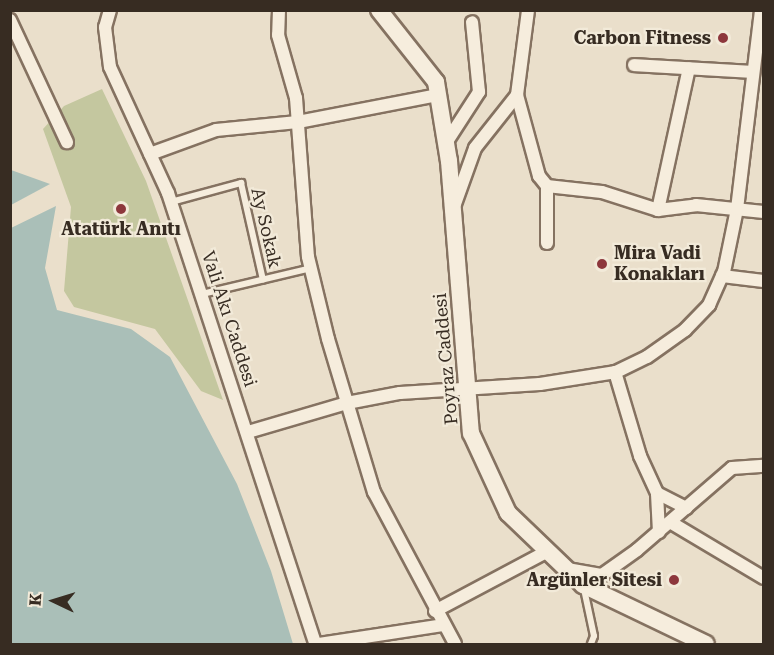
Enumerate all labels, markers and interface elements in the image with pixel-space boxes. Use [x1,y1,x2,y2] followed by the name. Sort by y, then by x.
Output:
[574,27,711,49] place label: Carbon Fitness
[716,31,730,45] marker: Carbon Fitness
[246,186,286,270] street label: Ay Sokak
[114,202,128,216] marker: Atatürk Anıtı
[61,218,181,240] place label: Atatürk Anıtı
[614,243,705,286] place label: Mira Vadi Konakları
[197,248,261,390] street label: Vali Akı Caddesi
[595,257,609,271] marker: Mira Vadi Konakları
[429,292,463,426] street label: Poyraz Caddesi
[526,569,662,591] place label: Argünler Sitesi
[24,571,84,631] north arrow
[667,573,681,587] marker: Argünler Sitesi
[26,593,45,607] text: K

